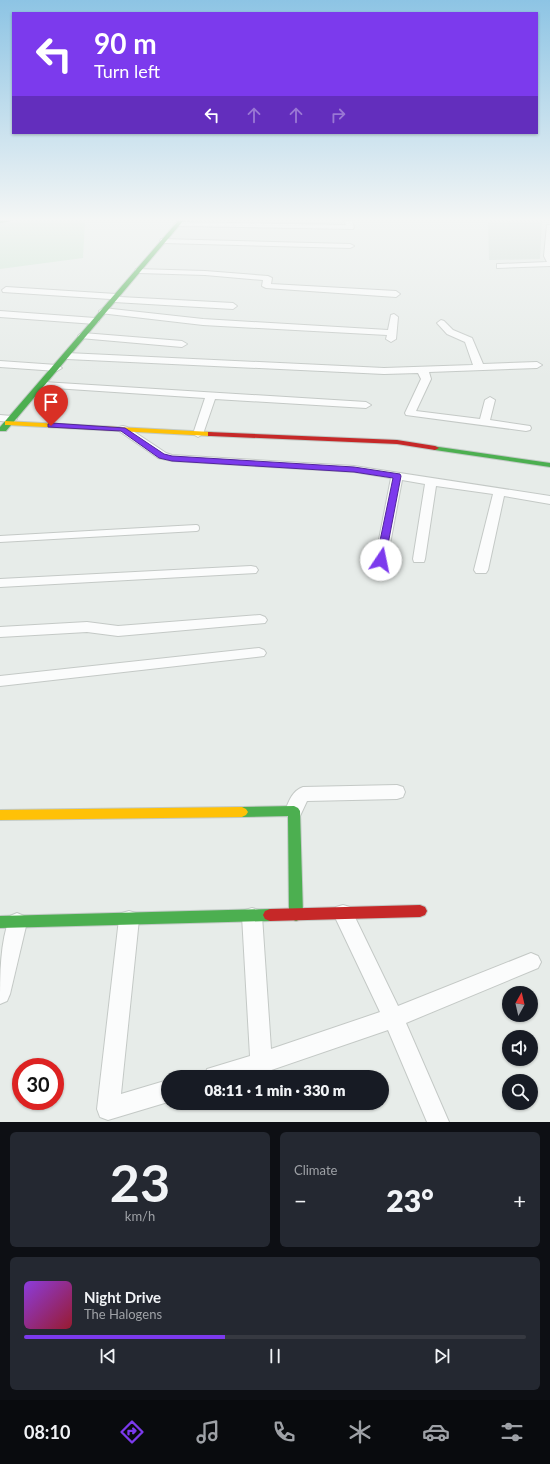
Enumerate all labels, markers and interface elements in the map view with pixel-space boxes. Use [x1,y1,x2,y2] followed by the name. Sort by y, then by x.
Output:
[94,26,157,60] text: 90 m
[28,28,80,80] icon: left
[94,60,160,82] text: Turn left
[201,104,223,126] icon: left
[243,104,265,126] icon: ahead
[285,104,307,126] icon: ahead
[327,104,349,126] icon: right
[34,385,68,426] pin
[40,391,62,413] icon: arrive
[360,539,402,581] position arrow
[502,986,538,1022] north arrow
[502,986,538,1110] map controls
[502,1030,538,1066] button: sound
[12,1058,64,1110] speed limit sign: 30
[502,1074,538,1110] button: search
[204,1081,346,1099] text: 08:11 · 1 min · 330 m
[110,1151,170,1213] text: 23
[294,1162,337,1178] text: Climate
[386,1182,434,1218] text: 23°
[294,1187,307,1214] text: −
[513,1187,526,1214] text: +
[125,1208,155,1224] text: km/h
[84,1288,161,1306] text: Night Drive
[84,1306,162,1322] text: The Halogens
[97,1345,119,1367] icon: previous
[264,1345,286,1367] icon: pause
[431,1345,453,1367] icon: next
[118,1418,146,1446] icon: directions
[194,1418,222,1446] icon: music
[270,1418,298,1446] icon: phone
[346,1418,374,1446] icon: climate
[422,1418,450,1446] icon: car
[498,1418,526,1446] icon: filters
[24,1421,70,1443] text: 08:10

